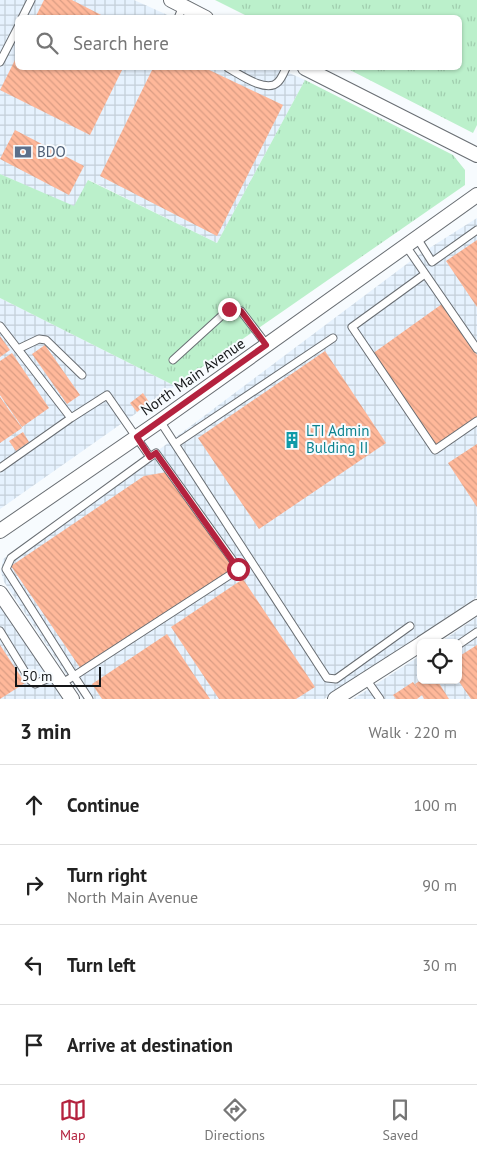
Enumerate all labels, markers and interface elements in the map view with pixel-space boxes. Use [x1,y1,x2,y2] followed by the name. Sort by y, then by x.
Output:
[15,15,462,70] search box
[33,29,61,57] icon: search
[73,31,169,55] text: Search here
[13,142,33,162] bank icon: BDO
[37,142,66,161] place label: BDO
[218,298,241,321] route end
[137,334,248,420] street label: North Main Avenue
[306,421,369,457] place label: LTI Admin Bulding II
[282,430,302,450] building icon: LTI Admin Bulding II
[227,558,250,581] route start
[417,639,462,684] map controls
[417,639,462,684] button: locate
[15,664,101,687] scale bar
[22,667,52,685] text: 50 m
[20,718,71,745] text: 3 min
[368,722,457,742] text: Walk · 220 m
[20,791,48,819] icon: ahead
[67,793,139,817] text: Continue
[414,795,457,815] text: 100 m
[67,863,147,887] text: Turn right
[20,871,48,899] icon: right
[422,875,457,895] text: 90 m
[67,887,198,907] text: North Main Avenue
[20,951,48,979] icon: left
[67,953,136,977] text: Turn left
[422,955,457,975] text: 30 m
[20,1031,48,1059] icon: arrive
[67,1033,233,1057] text: Arrive at destination
[59,1096,87,1144] tab: Map
[204,1096,265,1144] tab: Directions
[383,1096,418,1144] tab: Saved

